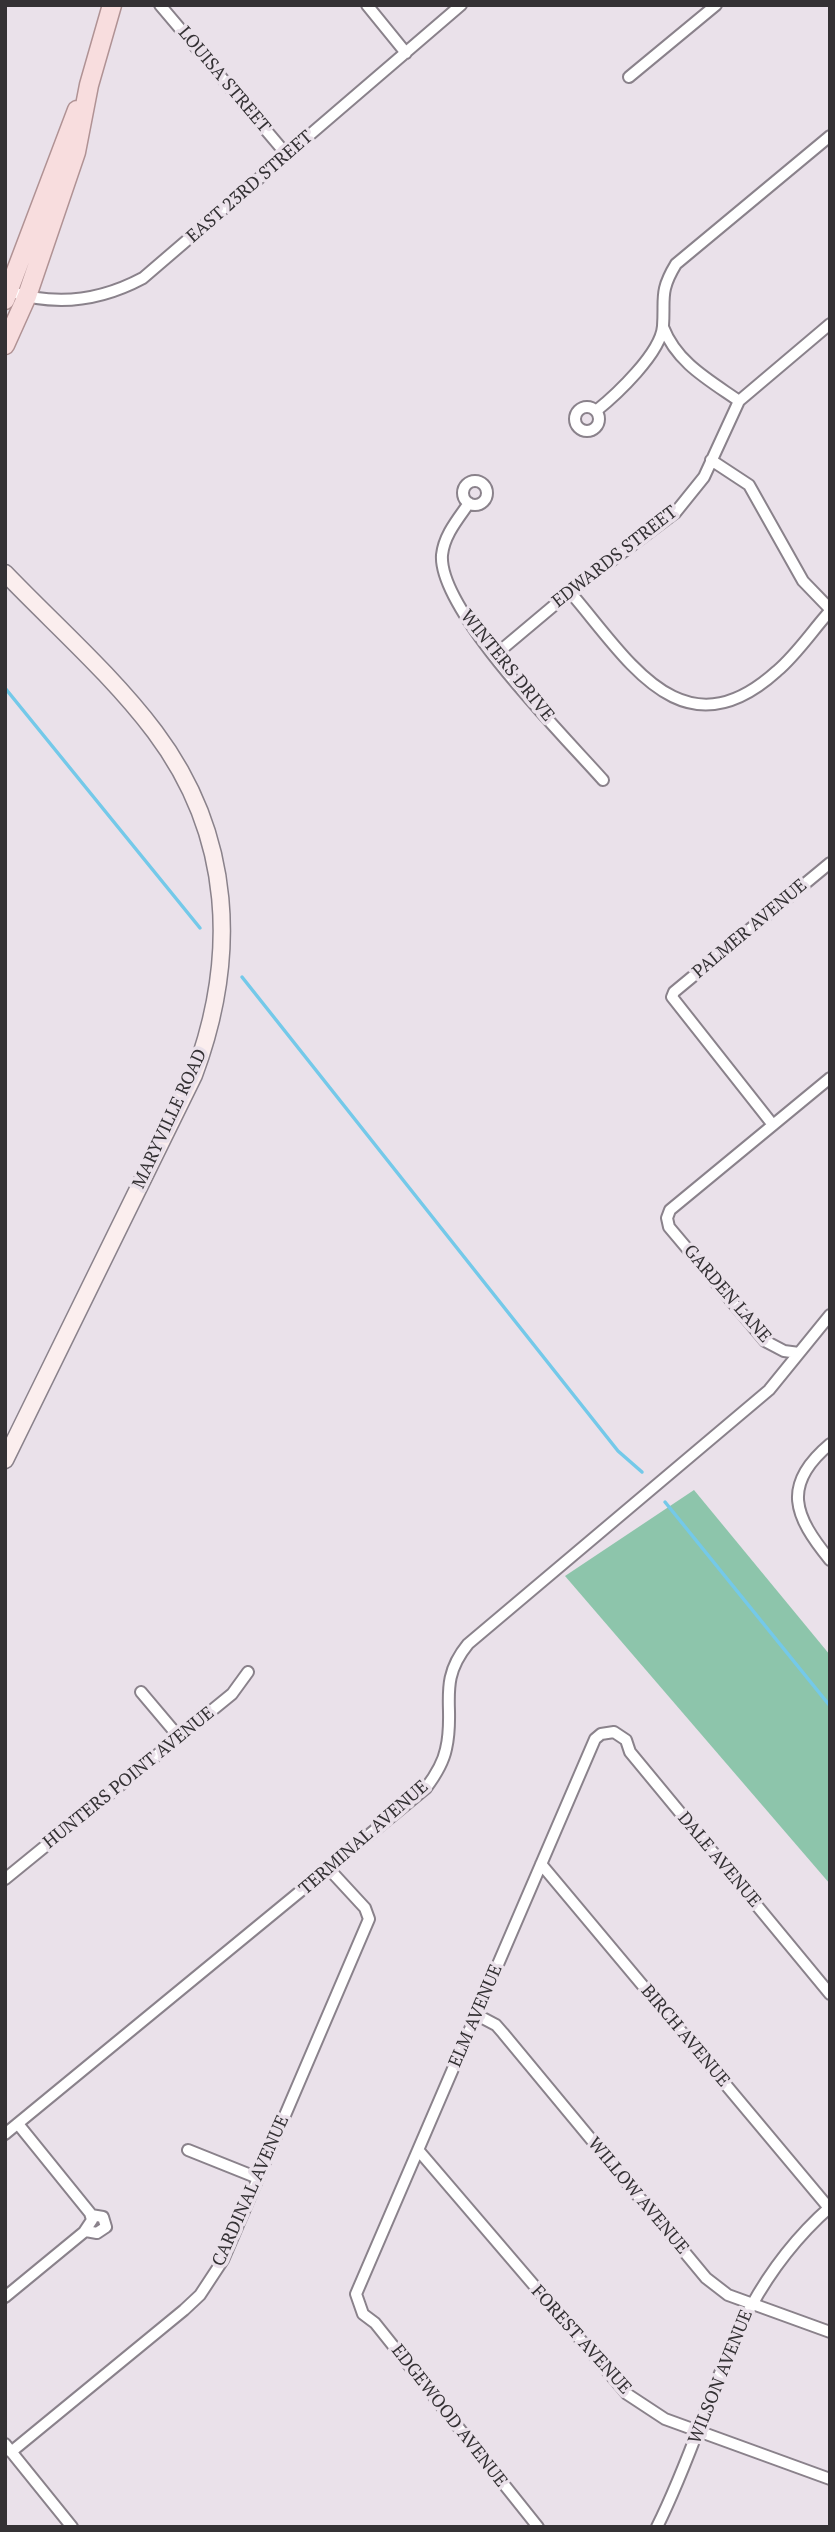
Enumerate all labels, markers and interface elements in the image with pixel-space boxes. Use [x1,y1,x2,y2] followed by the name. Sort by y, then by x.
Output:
[173,23,275,137] street label: LOUISA STREET
[183,126,317,248] street label: EAST 23RD STREET
[548,501,682,613] street label: EDWARDS STREET
[456,606,558,726] street label: WINTERS DRIVE
[688,875,812,983] street label: PALMER AVENUE
[128,1046,212,1192] street label: MARYVILLE ROAD
[679,1241,775,1347] street label: GARDEN LANE
[39,1703,219,1853] street label: HUNTERS POINT AVENUE
[295,1776,433,1900] street label: TERMINAL AVENUE
[673,1808,765,1912] street label: DALE AVENUE
[445,1961,507,2071] street label: ELM AVENUE
[636,1981,734,2091] street label: BIRCH AVENUE
[208,2112,294,2270] street label: CARDINAL AVENUE
[583,2133,693,2259] street label: WILLOW AVENUE
[526,2281,636,2399] street label: FOREST AVENUE
[684,2307,758,2447] street label: WILSON AVENUE
[387,2340,511,2492] street label: EDGEWOOD AVENUE

